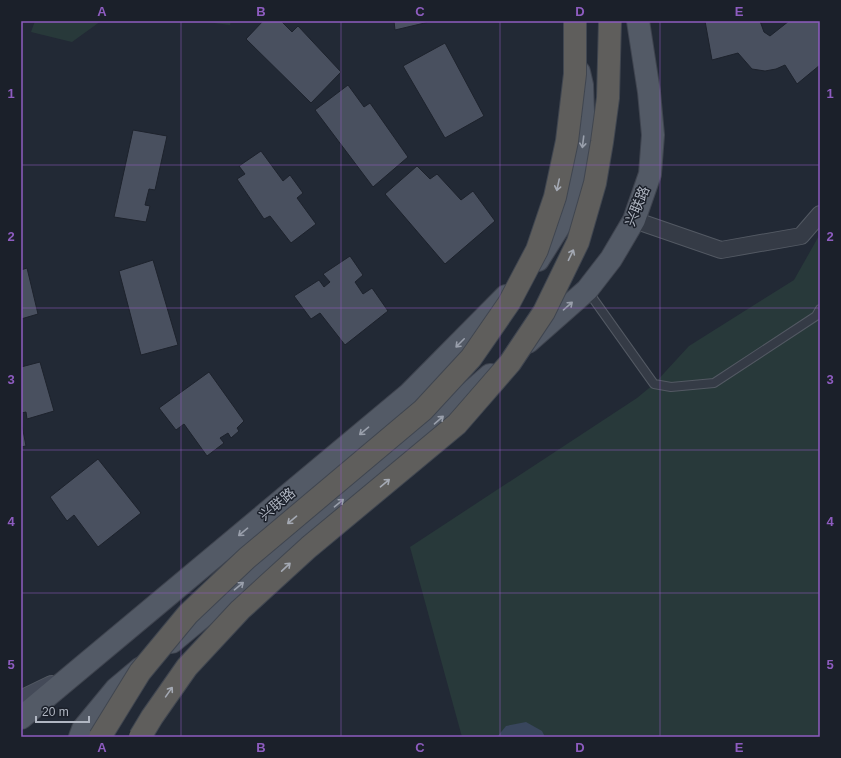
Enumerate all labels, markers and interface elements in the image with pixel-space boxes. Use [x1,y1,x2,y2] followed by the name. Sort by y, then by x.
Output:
[97,4,107,19] text: A
[256,4,266,19] text: B
[415,4,425,19] text: C
[575,4,585,19] text: D
[735,4,744,19] text: E
[7,86,15,101] text: 1
[826,86,834,101] text: 1
[579,135,587,148] one-way arrow
[554,178,562,191] one-way arrow
[622,184,652,228] street label: 兴联路
[7,229,15,244] text: 2
[826,229,834,244] text: 2
[568,250,575,262] one-way arrow
[563,302,574,311] one-way arrow
[455,338,465,348] one-way arrow
[7,372,15,387] text: 3
[826,372,834,387] text: 3
[434,415,444,424] one-way arrow
[359,426,370,435] one-way arrow
[380,479,391,488] one-way arrow
[256,484,298,524] street label: 兴联路
[334,499,345,508] one-way arrow
[7,514,15,529] text: 4
[826,514,834,529] text: 4
[286,516,297,525] one-way arrow
[238,528,248,537] one-way arrow
[281,563,292,572] one-way arrow
[234,582,245,591] one-way arrow
[7,657,15,672] text: 5
[826,657,834,672] text: 5
[165,687,173,698] one-way arrow
[36,698,89,724] scale bar
[42,705,69,719] text: 20 m
[97,740,107,755] text: A
[256,740,266,755] text: B
[415,740,425,755] text: C
[575,740,585,755] text: D
[735,740,744,755] text: E

